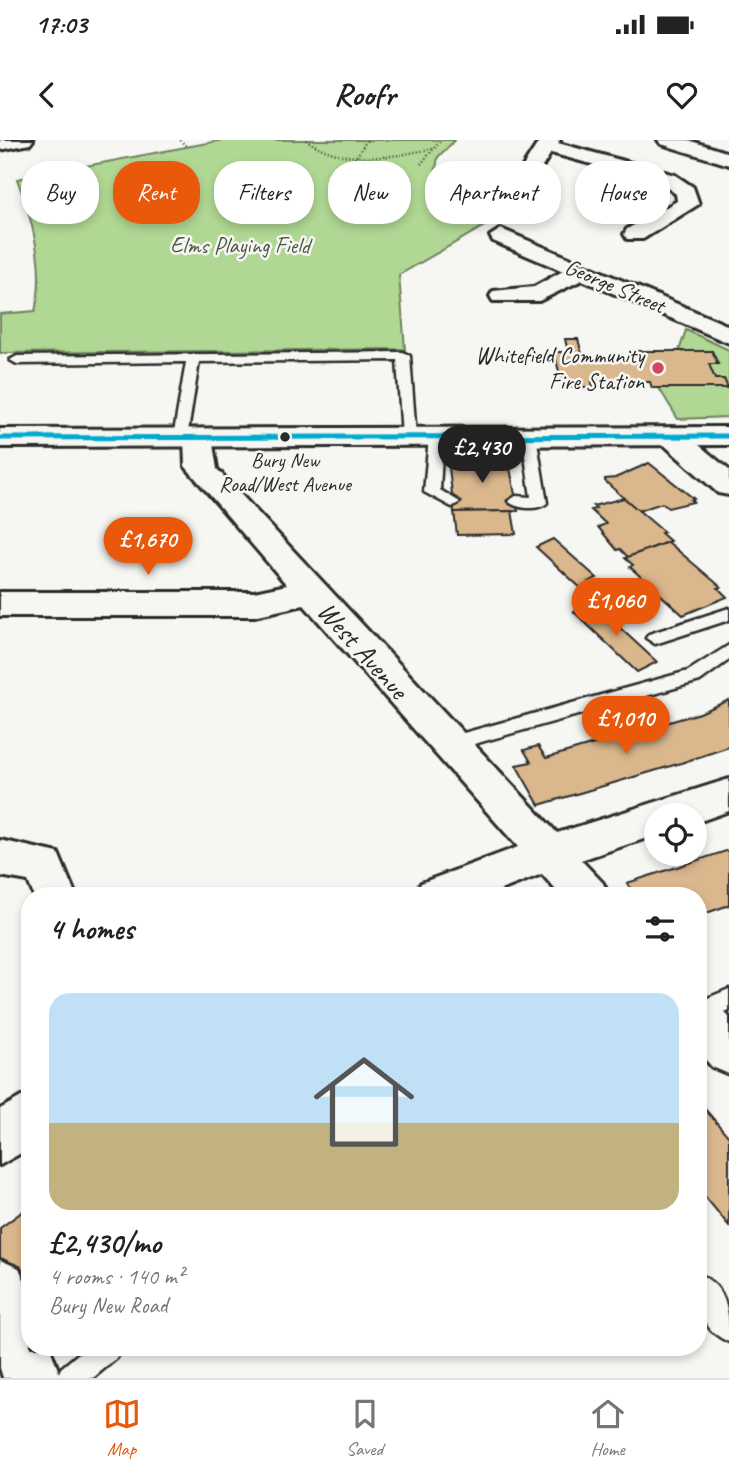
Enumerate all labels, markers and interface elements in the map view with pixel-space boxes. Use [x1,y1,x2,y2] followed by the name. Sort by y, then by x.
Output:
[35,8,87,41] text: 17:03
[334,74,395,115] text: Roofr
[28,76,66,114] icon: back
[663,76,701,114] icon: heart
[21,161,99,224] chip: Buy
[113,161,200,224] chip: Rent
[214,161,314,224] chip: Filters
[328,161,411,224] chip: New
[425,161,561,224] chip: Apartment
[575,161,670,224] chip: House
[170,231,313,260] park label: Elms Playing Field
[561,252,672,321] street label: George Street
[476,341,646,396] place label: Whitefield Community Fire Station
[650,360,666,376] marker: Whitefield Community Fire Station
[425,426,539,485] pin: £2,430
[278,430,292,444] marker: Bury New Road/West Avenue
[454,433,510,462] text: £2,430
[219,447,353,497] place label: Bury New Road/West Avenue
[91,518,205,577] pin: £1,670
[120,525,176,554] text: £1,670
[559,578,673,638] pin: £1,060
[588,586,644,615] text: £1,060
[310,594,417,708] street label: West Avenue
[569,696,683,756] pin: £1,010
[598,704,654,733] text: £1,010
[644,803,707,866] map controls
[644,803,707,866] button: locate
[49,910,134,948] text: 4 homes
[641,910,679,948] icon: filters
[301,1039,427,1165] icon: home
[49,1224,161,1262] text: £2,430/mo
[49,1262,184,1291] text: 4 rooms · 140 m²
[49,1291,168,1320] text: Bury New Road
[103,1395,141,1461] tab: Map
[346,1395,384,1461] tab: Saved
[589,1395,627,1461] tab: Home

